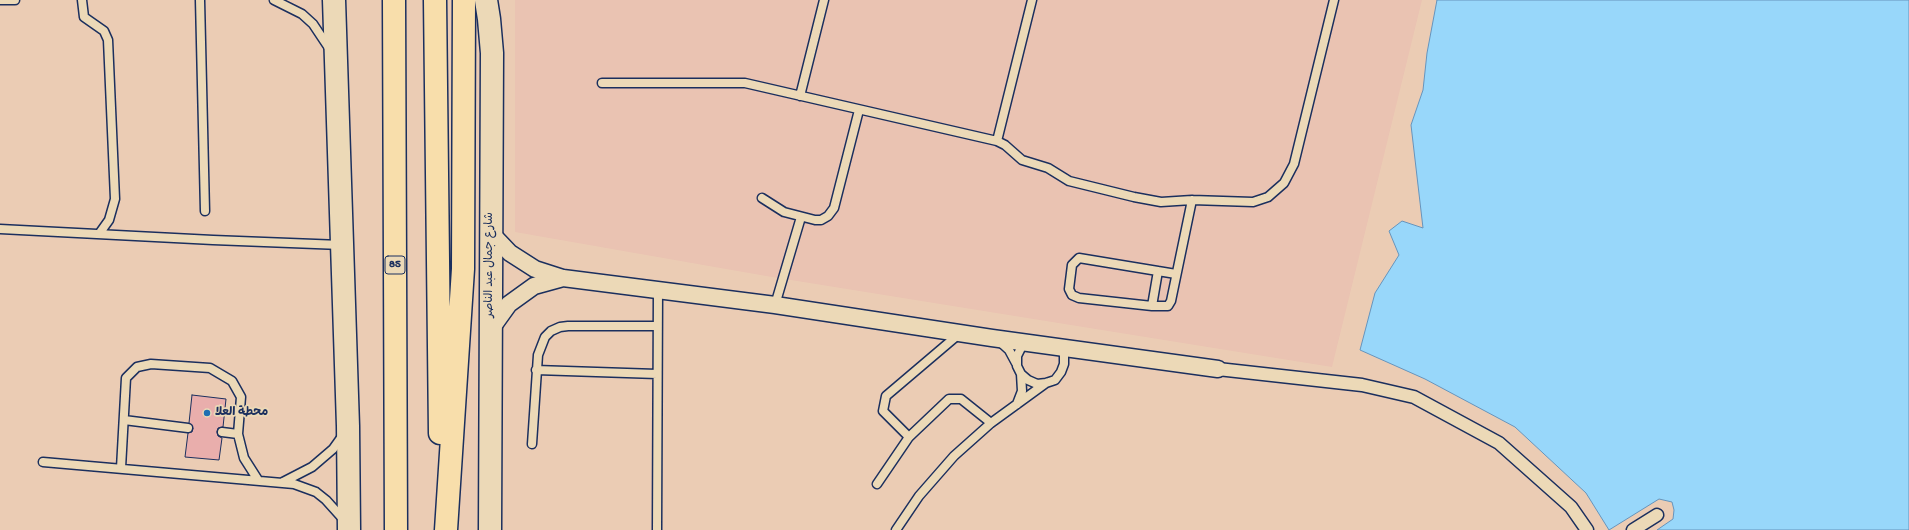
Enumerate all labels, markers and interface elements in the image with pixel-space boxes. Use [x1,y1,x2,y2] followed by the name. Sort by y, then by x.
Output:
[483,212,497,318] street label: شارع جمال عبد الناصر
[385,256,405,274] road number: 85
[215,406,268,420] place label: محطة العلا
[202,408,212,418] marker: محطة العلا

